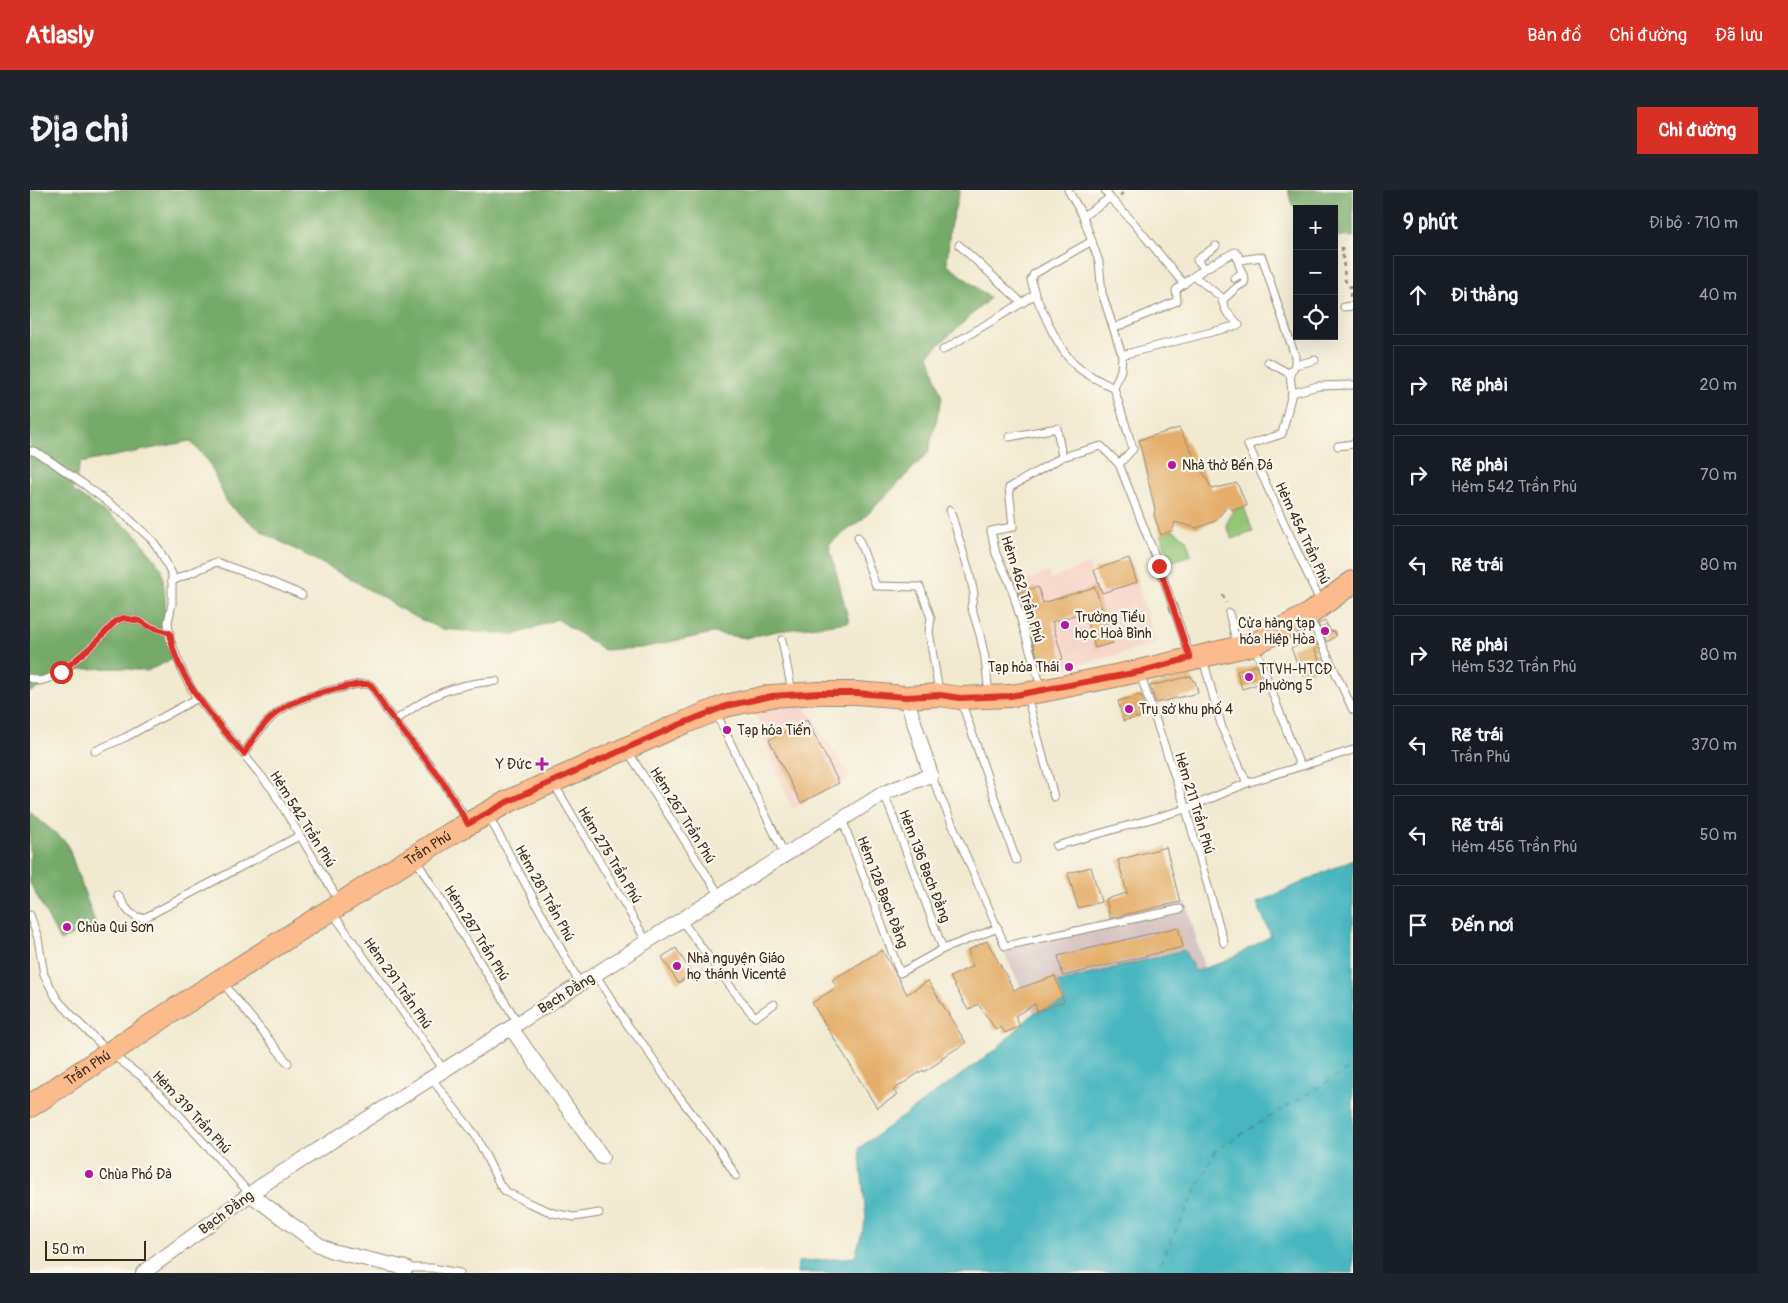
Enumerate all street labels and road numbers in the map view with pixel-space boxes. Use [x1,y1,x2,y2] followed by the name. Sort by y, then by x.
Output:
[1271,479,1335,587] street label: Hẻm 454 Trần Phú
[997,533,1050,645] street label: Hẻm 462 Trần Phú
[1171,750,1220,856] street label: Hẻm 211 Trần Phú
[646,763,721,866] street label: Hẻm 267 Trần Phú
[266,767,341,871] street label: Hẻm 542 Trần Phú
[574,803,647,907] street label: Hẻm 275 Trần Phú
[895,807,955,925] street label: Hẻm 136 Bạch Đằng
[401,827,454,870] street label: Trần Phú
[853,833,913,951] street label: Hẻm 128 Bạch Đằng
[511,841,580,944] street label: Hẻm 281 Trần Phú
[440,881,514,984] street label: Hẻm 287 Trần Phú
[360,933,437,1032] street label: Hẻm 291 Trần Phú
[534,969,598,1017] street label: Bạch Đằng
[61,1047,114,1090] street label: Trần Phú
[149,1066,236,1157] street label: Hẻm 319 Trần Phú
[195,1186,257,1238] street label: Bạch Đằng

